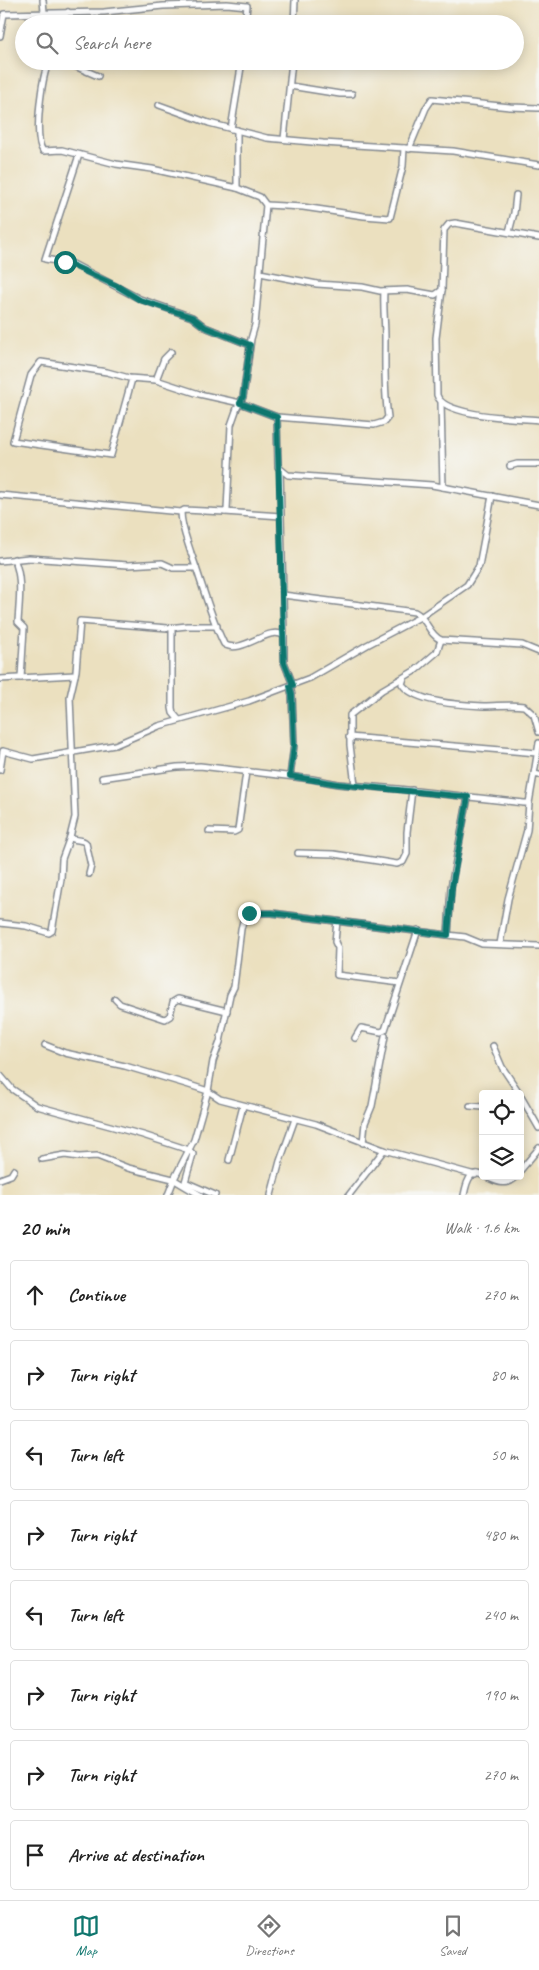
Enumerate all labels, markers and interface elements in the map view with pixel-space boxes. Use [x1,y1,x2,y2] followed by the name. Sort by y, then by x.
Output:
[15,15,524,70] search box
[33,29,61,57] icon: search
[73,31,150,55] text: Search here
[54,251,77,274] route start
[238,902,261,925] route end
[479,1090,524,1180] map controls
[479,1090,524,1135] button: locate
[479,1135,524,1180] button: layers
[20,1215,70,1241] text: 20 min
[444,1218,519,1238] text: Walk · 1.6 km
[21,1281,49,1309] icon: ahead
[68,1283,125,1307] text: Continue
[484,1285,518,1305] text: 270 m
[21,1361,49,1389] icon: right
[68,1363,135,1387] text: Turn right
[491,1365,518,1385] text: 80 m
[21,1441,49,1469] icon: left
[68,1443,123,1467] text: Turn left
[491,1445,518,1465] text: 50 m
[21,1521,49,1549] icon: right
[68,1523,135,1547] text: Turn right
[484,1525,518,1545] text: 480 m
[21,1601,49,1629] icon: left
[68,1603,123,1627] text: Turn left
[484,1605,518,1625] text: 240 m
[21,1681,49,1709] icon: right
[68,1683,135,1707] text: Turn right
[484,1685,518,1705] text: 190 m
[21,1761,49,1789] icon: right
[68,1763,135,1787] text: Turn right
[484,1765,518,1785] text: 270 m
[21,1841,49,1869] icon: arrive
[68,1843,204,1867] text: Arrive at destination
[72,1912,100,1959] tab: Map
[245,1912,294,1959] tab: Directions
[439,1912,467,1959] tab: Saved

